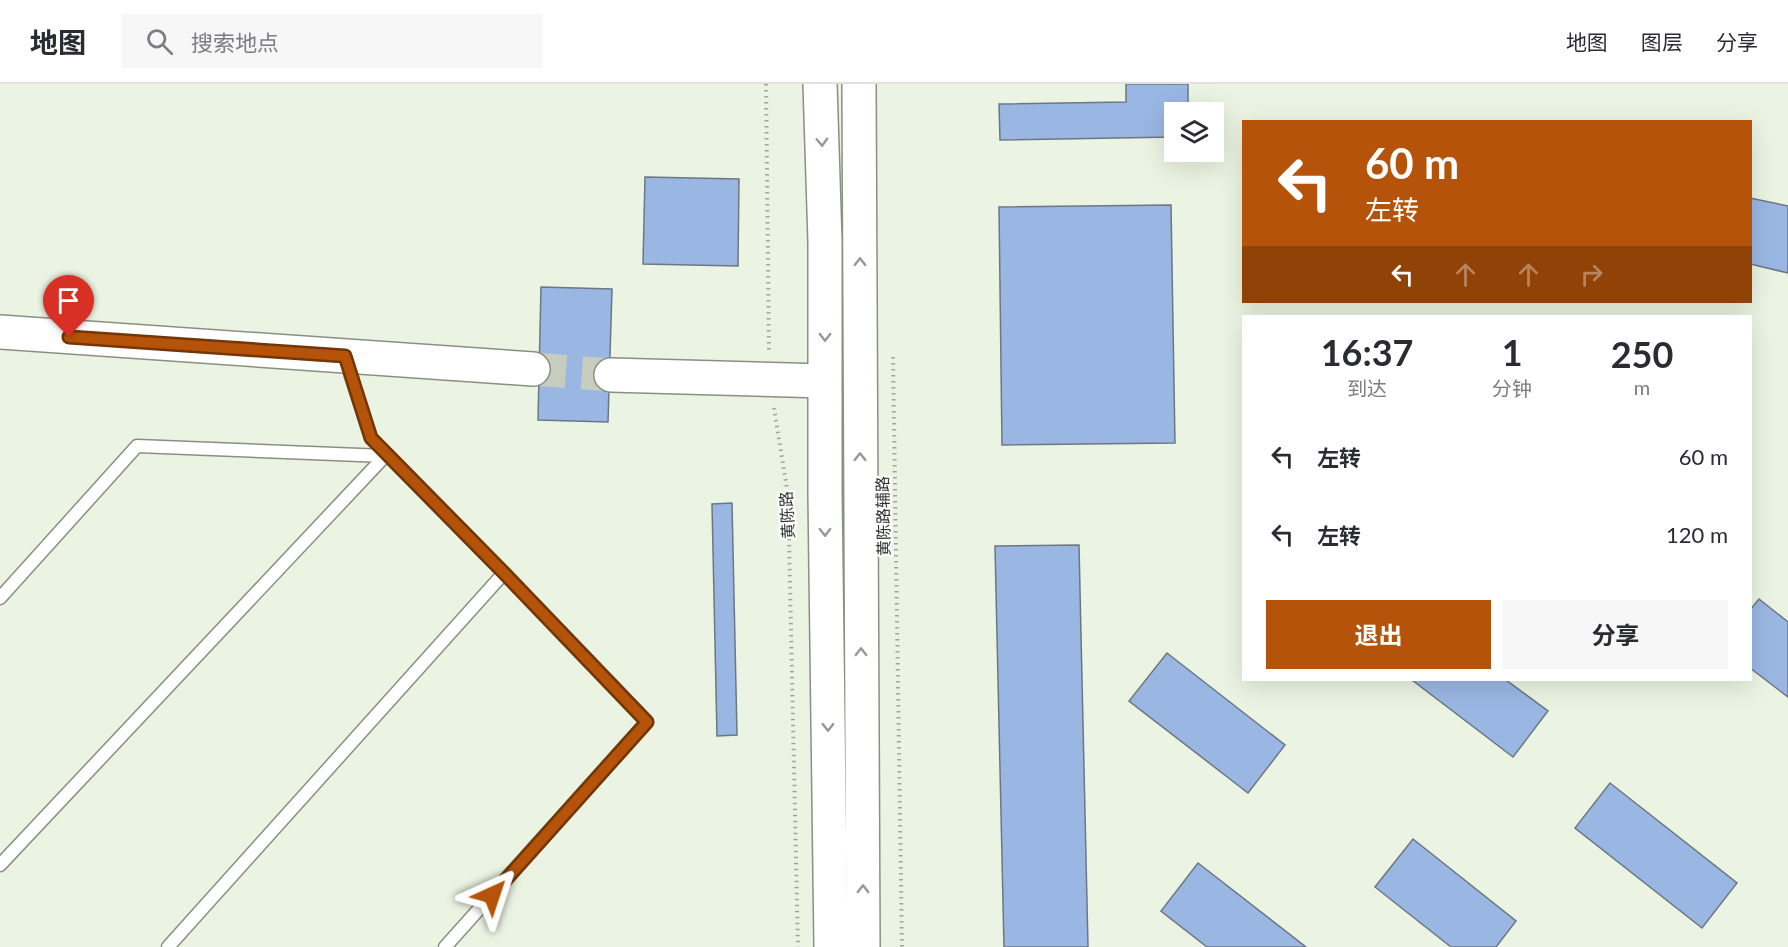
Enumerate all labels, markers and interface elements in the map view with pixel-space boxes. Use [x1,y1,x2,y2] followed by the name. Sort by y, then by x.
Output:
[122,14,542,68] search box
[30,25,86,59] text: 地图
[143,25,176,58] icon: search
[191,29,279,56] text: 搜索地点
[1566,29,1608,54] text: 地图
[1641,29,1683,54] text: 图层
[1716,29,1758,54] text: 分享
[1164,102,1224,162] map controls
[1164,102,1224,162] button: layers
[815,138,828,147] one-way arrow
[1365,138,1459,188] text: 60 m
[1266,144,1344,222] icon: left
[1365,193,1419,226] text: 左转
[854,257,866,266] one-way arrow
[1386,258,1419,291] icon: left
[1449,258,1482,291] icon: ahead
[1512,258,1545,291] icon: ahead
[1575,258,1608,291] icon: right
[43,275,94,337] pin
[52,284,85,317] icon: arrive
[1321,330,1413,374] text: 16:37
[1502,330,1523,374] text: 1
[1611,332,1673,376] text: 250
[819,333,831,342] one-way arrow
[1634,375,1650,399] text: m
[1347,376,1387,400] text: 到达
[1492,376,1532,400] text: 分钟
[1266,440,1299,473] icon: left
[1679,443,1728,470] text: 60 m
[1317,444,1361,471] text: 左转
[854,452,866,461] one-way arrow
[872,476,893,556] street label: 黄陈路辅路
[776,491,797,539] street label: 黄陈路
[1266,518,1299,551] icon: left
[1666,521,1728,548] text: 120 m
[1317,522,1361,549] text: 左转
[819,528,831,537] one-way arrow
[1266,600,1491,669] button: 退出
[1503,600,1728,669] button: 分享
[855,647,867,656] one-way arrow
[822,723,834,732] one-way arrow
[460,863,524,927] position arrow
[856,884,869,893] one-way arrow

